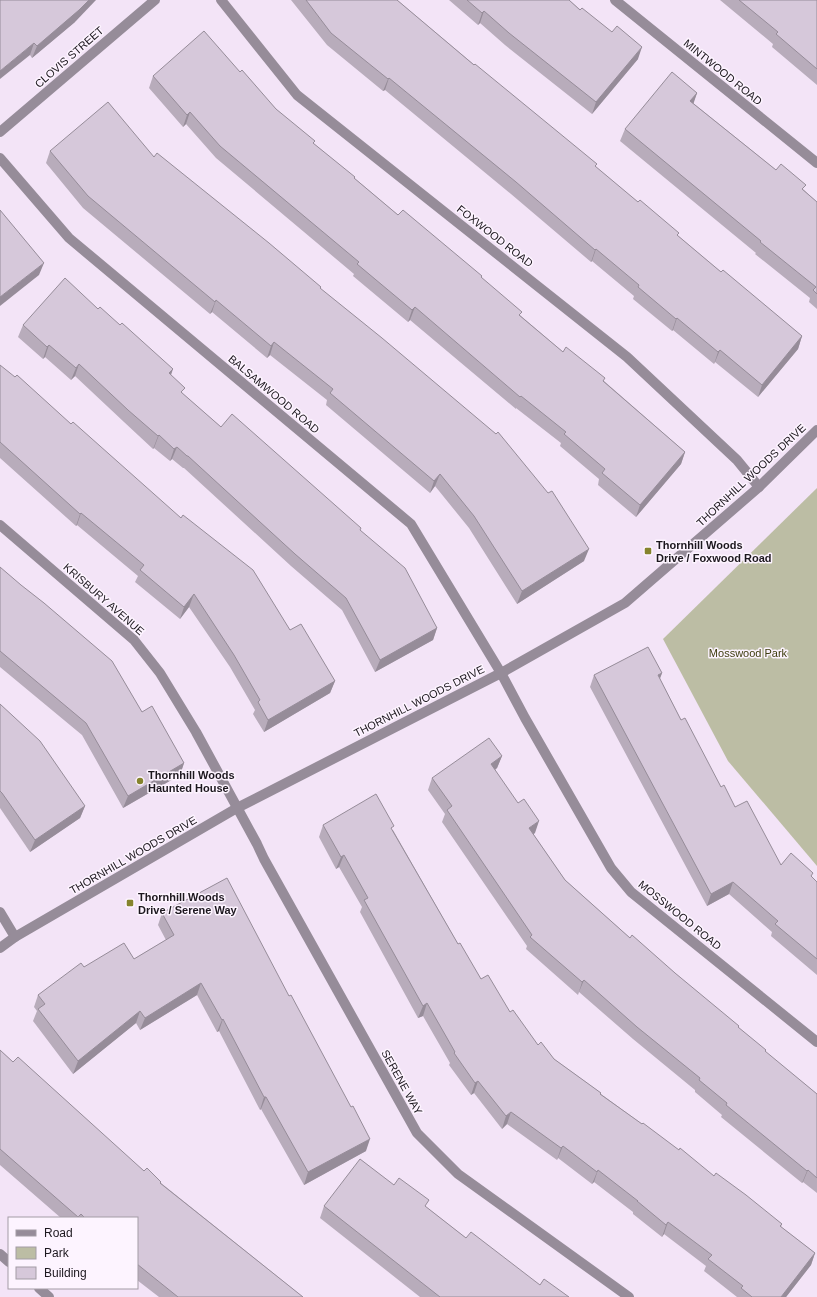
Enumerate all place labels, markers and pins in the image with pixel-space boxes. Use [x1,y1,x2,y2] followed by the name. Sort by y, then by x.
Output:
[656,539,772,564] place label: Thornhill Woods Drive / Foxwood Road
[643,546,653,556] marker: Thornhill Woods Drive / Foxwood Road
[148,769,235,794] place label: Thornhill Woods Haunted House
[135,776,145,786] marker: Thornhill Woods Haunted House
[138,891,238,916] place label: Thornhill Woods Drive / Serene Way
[125,898,135,908] marker: Thornhill Woods Drive / Serene Way

